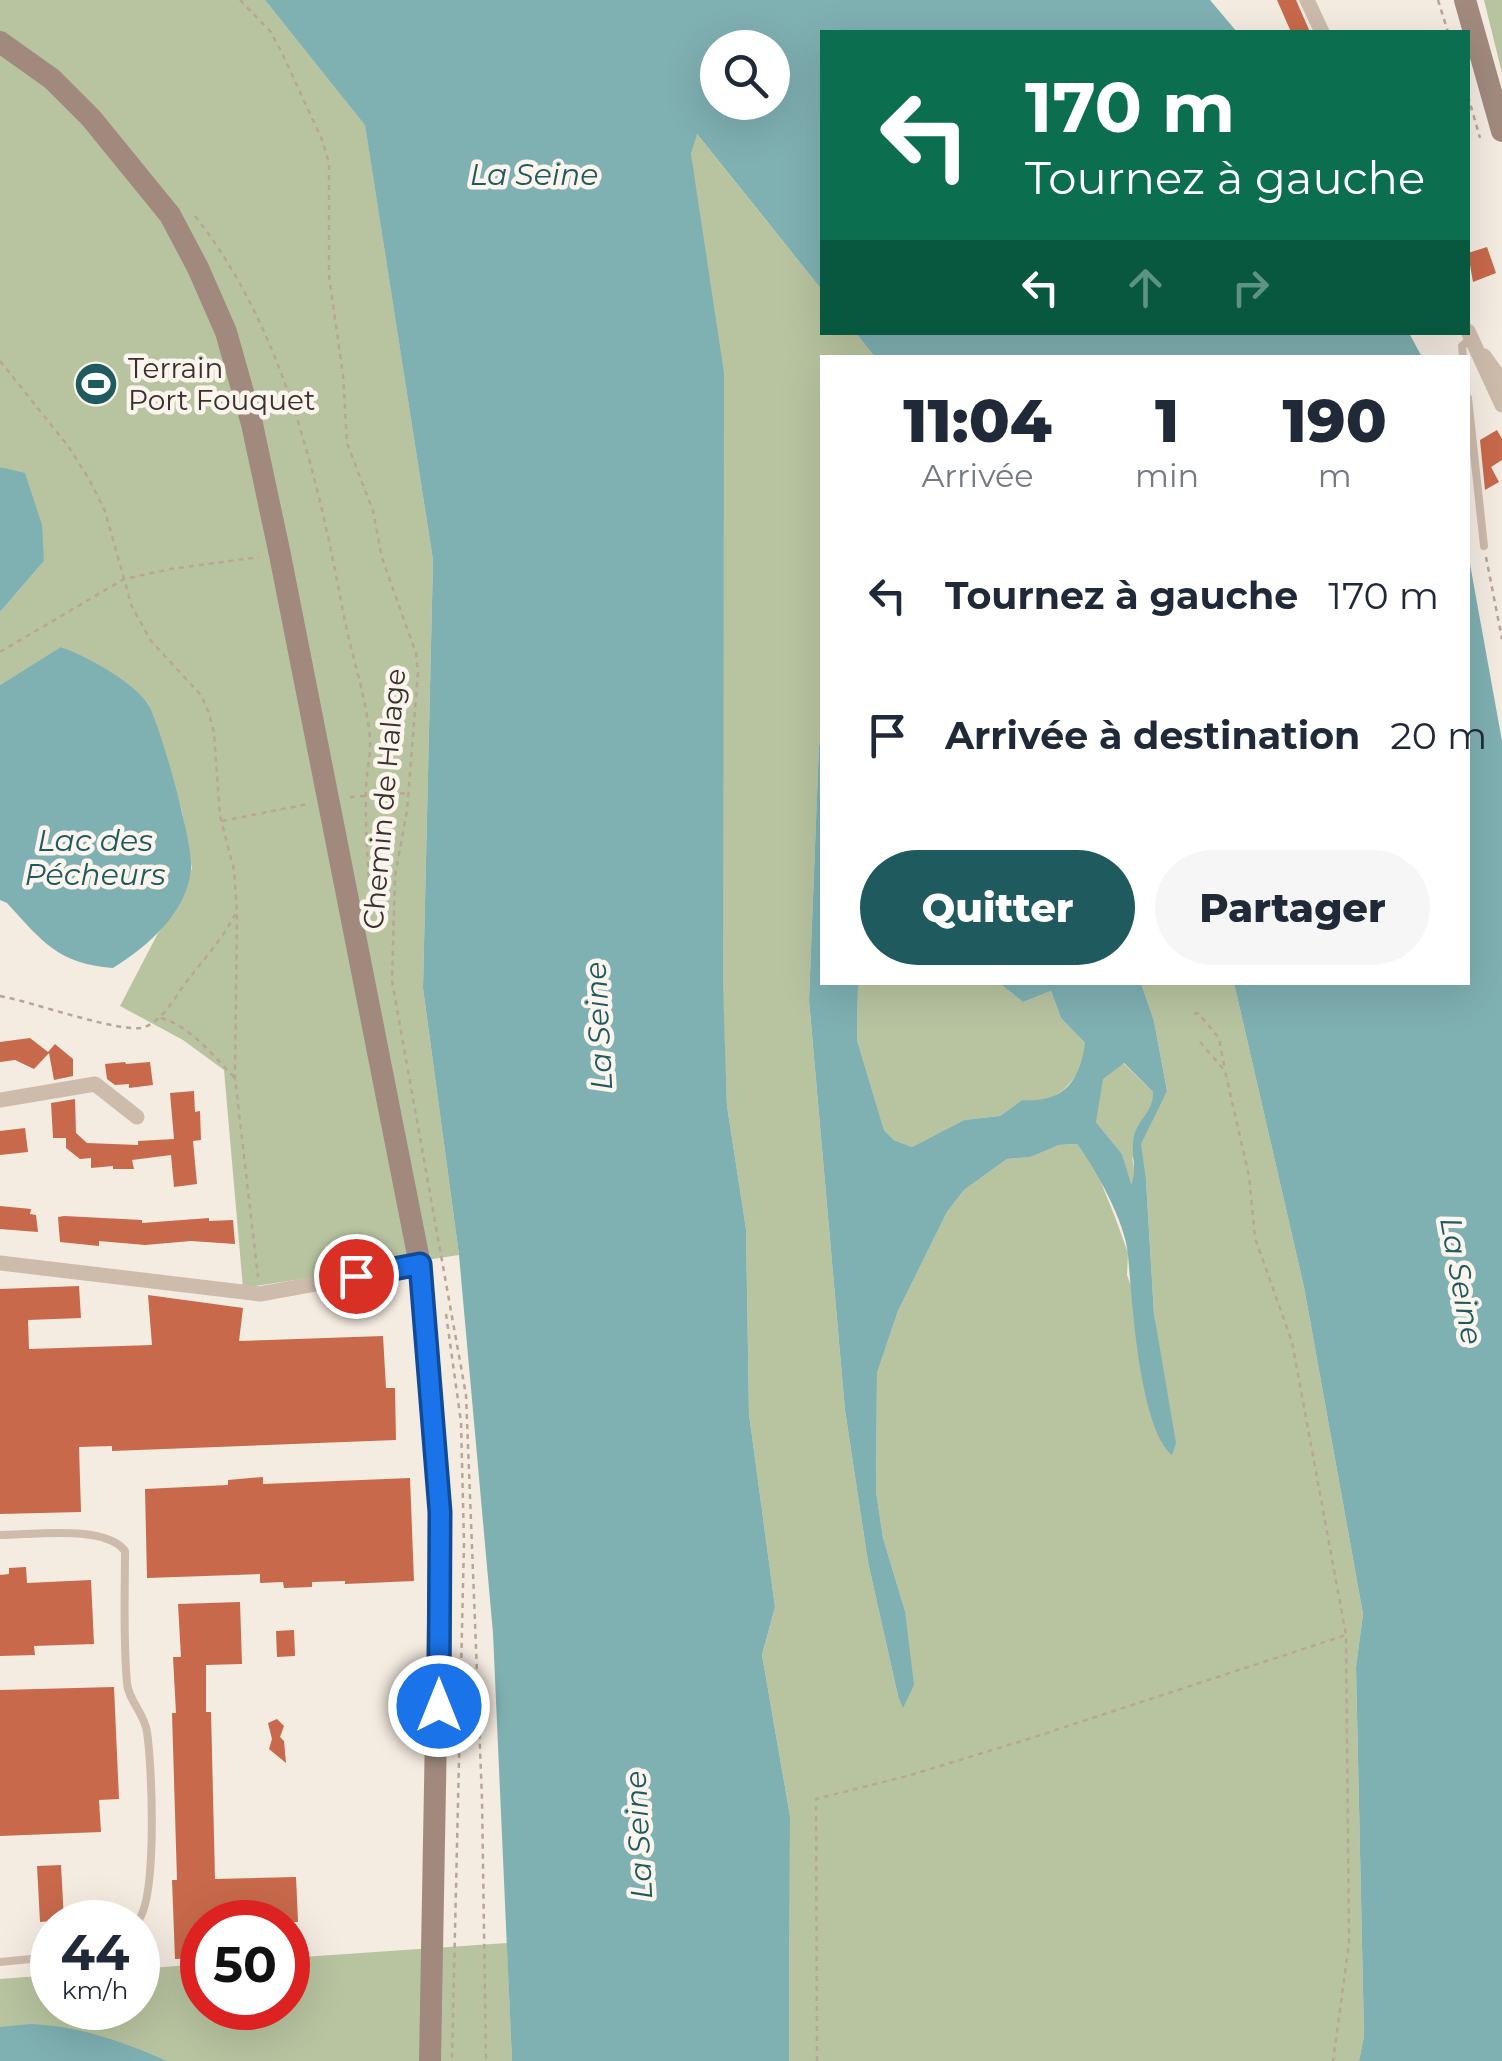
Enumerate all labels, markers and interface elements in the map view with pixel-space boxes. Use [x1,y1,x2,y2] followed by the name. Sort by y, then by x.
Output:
[700,30,790,120] map controls
[700,30,790,120] button: search
[1025,64,1235,150] text: 170 m
[860,70,990,200] icon: left
[1025,150,1425,205] text: Tournez à gauche
[470,156,598,193] water label: La Seine
[1013,260,1068,315] icon: left
[1118,260,1173,315] icon: ahead
[1223,260,1278,315] icon: right
[128,351,315,417] place label: Terrain Port Fouquet
[73,361,119,407] sports icon: Terrain Port Fouquet
[903,384,1052,457] text: 11:04
[1155,384,1179,457] text: 1
[1282,384,1387,457] text: 190
[921,456,1034,495] text: Arrivée
[1135,456,1199,495] text: min
[1318,456,1352,495] text: m
[860,568,915,623] icon: left
[945,572,1298,619] text: Tournez à gauche
[1328,572,1439,619] text: 170 m
[356,667,412,931] street label: Chemin de Halage
[860,708,915,763] icon: arrive
[945,712,1360,759] text: Arrivée à destination
[1390,712,1487,759] text: 20 m
[24,822,166,893] water label: Lac des Pécheurs
[860,850,1135,965] button: Quitter
[1155,850,1430,965] button: Partager
[577,961,620,1091] water label: La Seine
[1432,1214,1491,1347] water label: La Seine
[314,1234,399,1319] pin
[329,1249,384,1304] icon: arrive
[387,1654,491,1758] position arrow
[617,1770,660,1900] water label: La Seine
[180,1900,310,2030] speed limit sign: 50
[61,1922,129,1983] text: 44
[62,1975,128,2005] text: km/h

